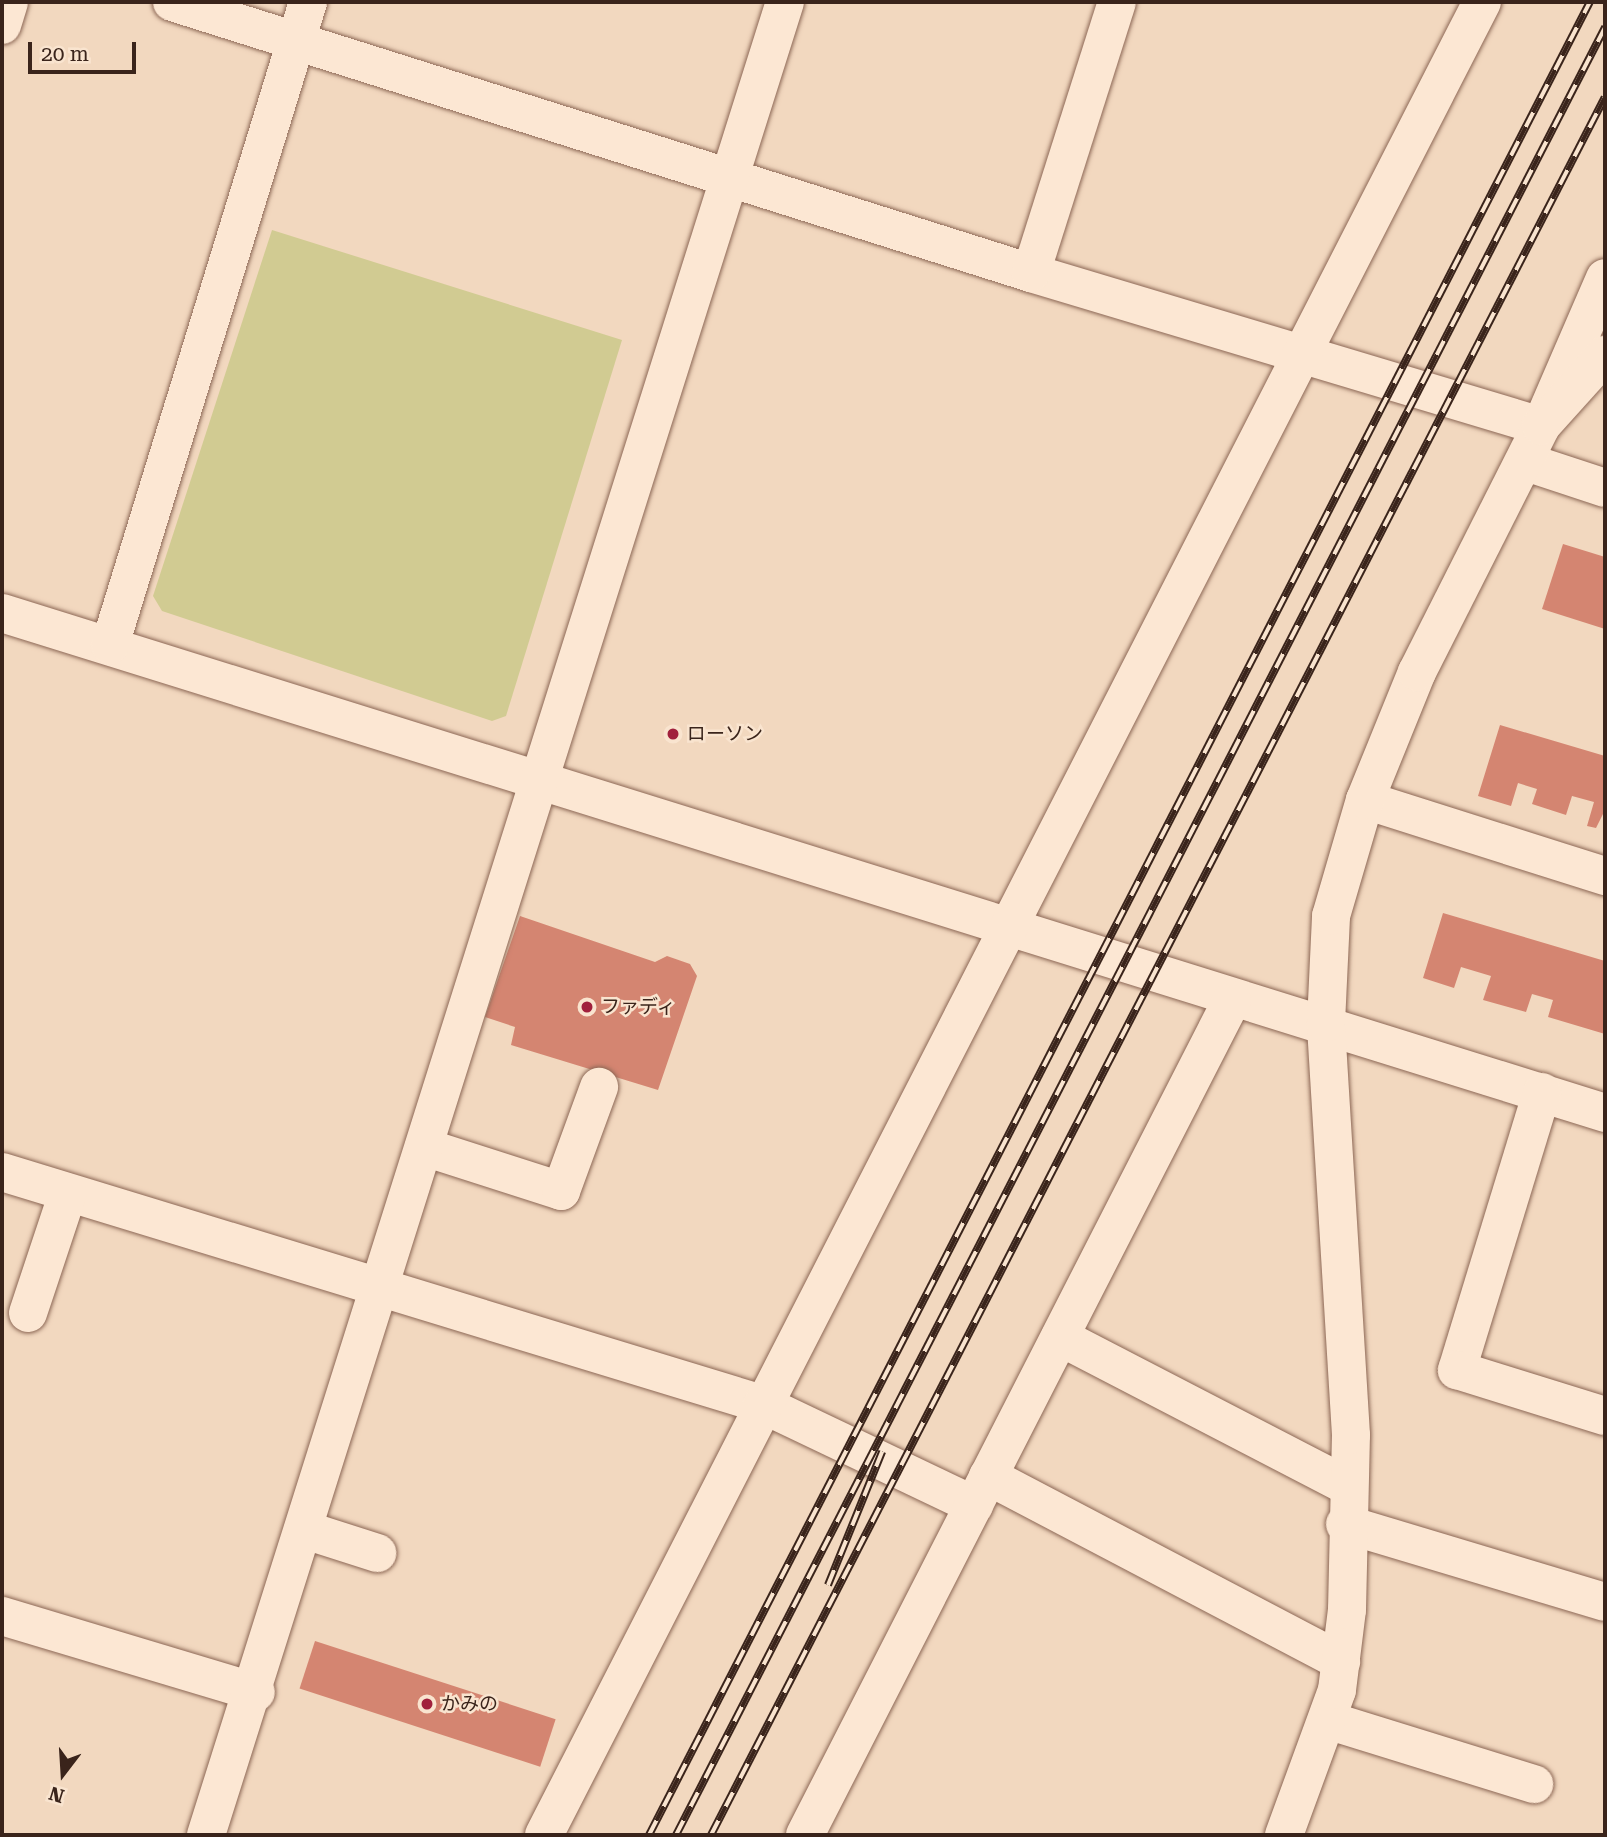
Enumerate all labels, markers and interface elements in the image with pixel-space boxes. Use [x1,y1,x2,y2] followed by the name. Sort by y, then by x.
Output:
[32,28,140,72] scale bar
[41,42,89,66] text: 20 m
[687,723,763,745] place label: ローソン
[665,726,681,742] marker: ローソン
[601,996,677,1018] place label: ファディ
[579,999,595,1015] marker: ファディ
[441,1693,498,1715] place label: かみの
[419,1696,435,1712] marker: かみの
[28,1739,98,1809] north arrow
[46,1781,67,1808] text: N

